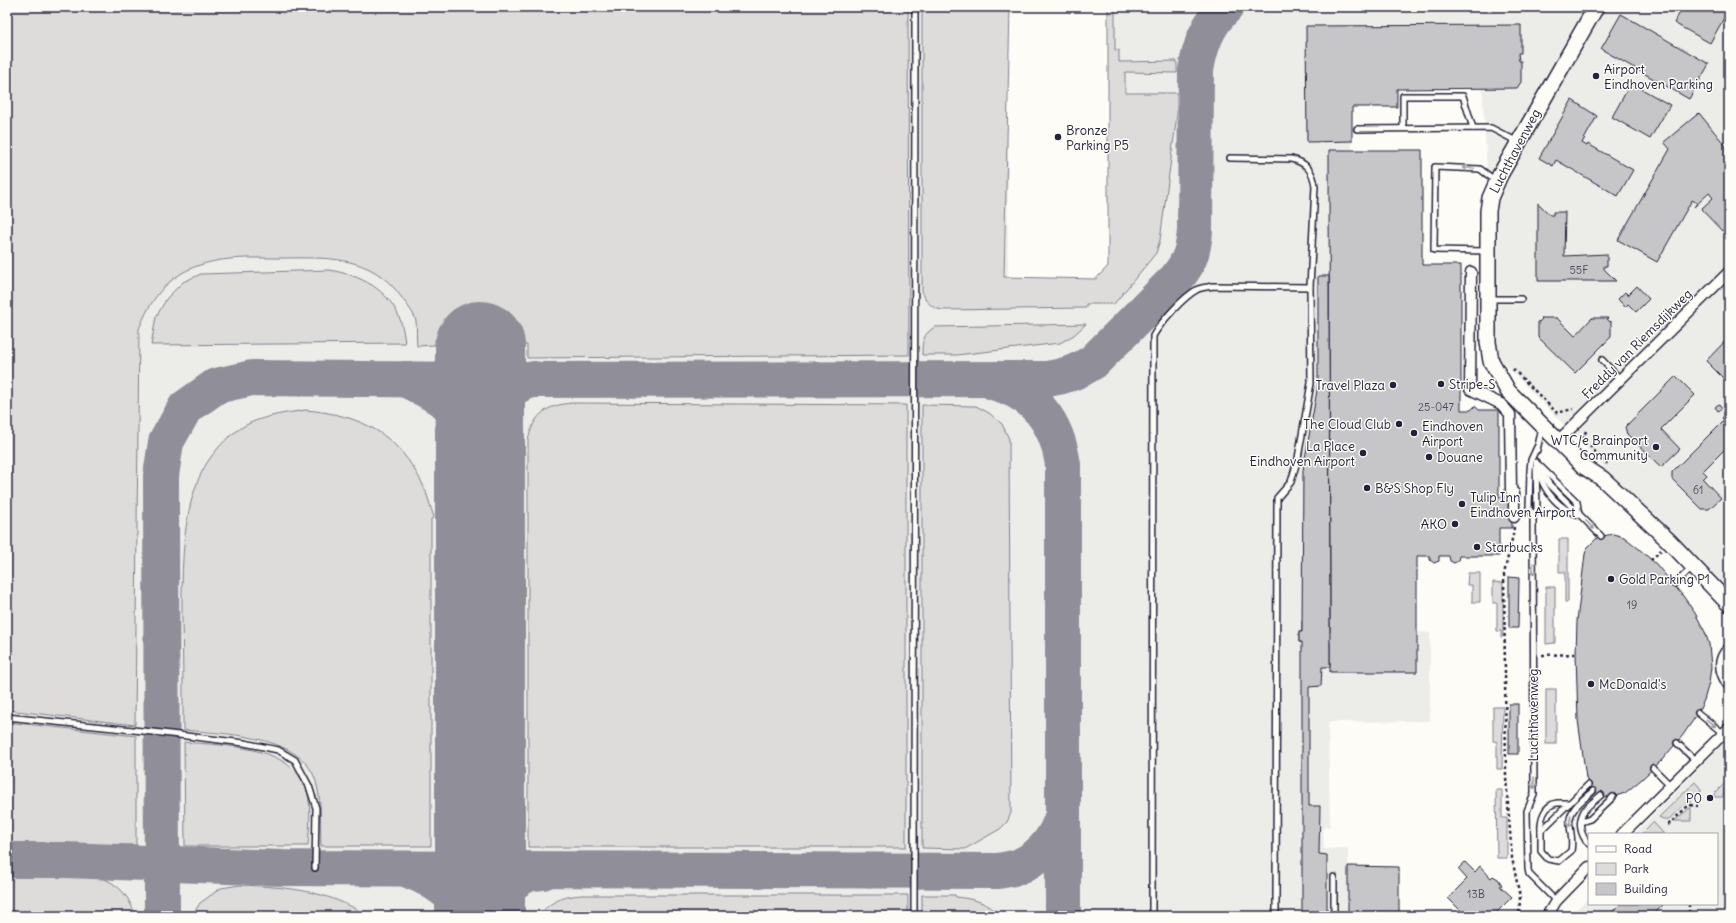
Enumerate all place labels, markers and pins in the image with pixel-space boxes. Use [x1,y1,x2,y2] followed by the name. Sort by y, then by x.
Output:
[1604,61,1713,93] place label: Airport Eindhoven Parking
[1591,71,1601,81] marker: Airport Eindhoven Parking
[1066,122,1129,154] place label: Bronze Parking P5
[1053,132,1063,142] marker: Bronze Parking P5
[1449,376,1495,393] place label: Stripe-S
[1315,377,1385,394] place label: Travel Plaza
[1436,379,1446,389] marker: Stripe-S
[1388,380,1398,390] marker: Travel Plaza
[1303,416,1391,433] place label: The Cloud Club
[1422,418,1484,450] place label: Eindhoven Airport
[1394,419,1404,429] marker: The Cloud Club
[1409,428,1419,438] marker: Eindhoven Airport
[1551,432,1649,464] place label: WTC/e Brainport Community
[1250,438,1356,470] place label: La Place Eindhoven Airport
[1651,442,1661,452] marker: WTC/e Brainport Community
[1358,448,1368,458] marker: La Place Eindhoven Airport
[1437,449,1483,466] place label: Douane
[1424,452,1434,462] marker: Douane
[1375,480,1454,497] place label: B&S Shop Fly
[1362,483,1372,493] marker: B&S Shop Fly
[1470,489,1576,521] place label: Tulip Inn Eindhoven Airport
[1457,499,1467,509] marker: Tulip Inn Eindhoven Airport
[1421,516,1447,533] place label: AKO
[1450,519,1460,529] marker: AKO
[1485,539,1543,556] place label: Starbucks
[1472,542,1482,552] marker: Starbucks
[1619,571,1710,588] place label: Gold Parking P1
[1606,574,1616,584] marker: Gold Parking P1
[1599,676,1666,693] place label: McDonald's
[1586,679,1596,689] marker: McDonald's
[1686,790,1702,807] place label: P0
[1705,793,1715,803] marker: P0

